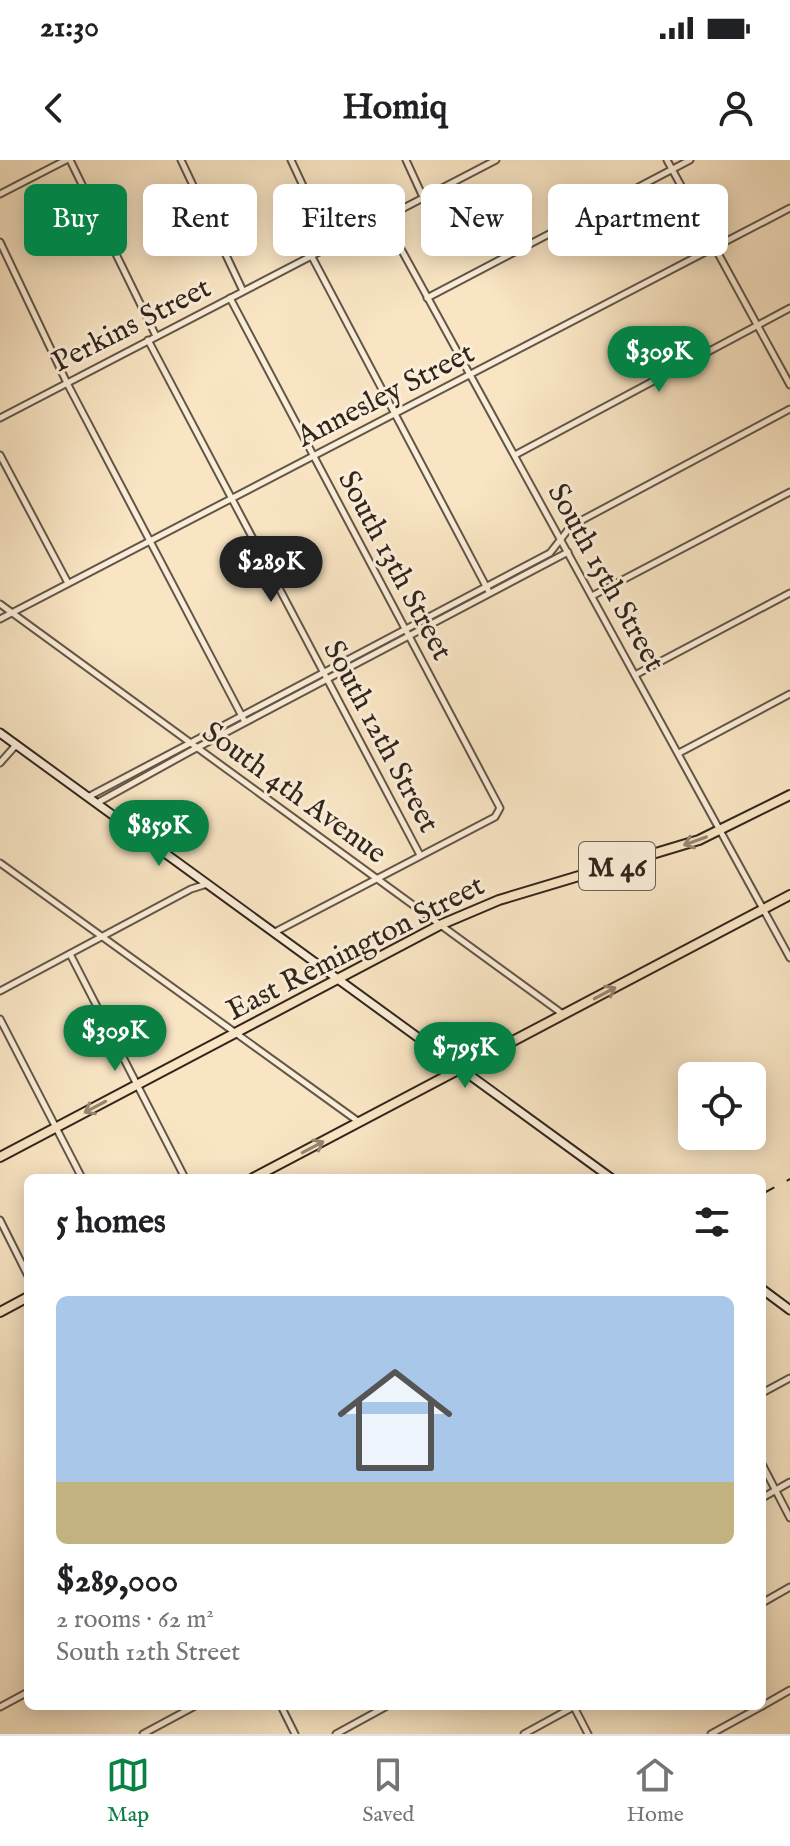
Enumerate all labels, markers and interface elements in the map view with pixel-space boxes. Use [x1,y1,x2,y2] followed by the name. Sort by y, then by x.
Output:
[40,9,99,47] text: 21:30
[343,85,447,131] text: Homiq
[32,86,76,130] icon: back
[714,86,758,130] icon: person
[24,184,127,256] chip: Buy
[143,184,257,256] chip: Rent
[273,184,405,256] chip: Filters
[421,184,532,256] chip: New
[548,184,728,256] chip: Apartment
[46,270,218,382] street label: Perkins Street
[603,326,715,394] pin: $309K
[290,335,481,457] street label: Annesley Street
[625,335,693,368] text: $309K
[328,465,460,667] street label: South 13th Street
[538,477,673,679] street label: South 15th Street
[215,536,327,604] pin: $289K
[238,545,304,578] text: $289K
[314,634,447,840] street label: South 12th Street
[194,714,394,873] street label: South 4th Avenue
[103,800,215,868] pin: $859K
[127,809,191,842] text: $859K
[683,835,708,849] one-way arrow
[579,842,655,890] road number: M 46
[221,867,491,1030] street label: East Remington Street
[592,985,616,1000] one-way arrow
[59,1005,171,1073] pin: $309K
[81,1014,149,1047] text: $309K
[409,1022,521,1090] pin: $795K
[432,1031,498,1064] text: $795K
[678,1062,766,1150] map controls
[678,1062,766,1150] button: locate
[83,1100,107,1116] one-way arrow
[301,1138,324,1154] one-way arrow
[690,1200,734,1244] icon: filters
[56,1201,166,1244] text: 5 homes
[323,1348,467,1492] icon: home
[56,1560,178,1603] text: $289,000
[56,1603,214,1636] text: 2 rooms · 62 m²
[56,1636,240,1669] text: South 12th Street
[106,1753,150,1829] tab: Map
[362,1753,414,1829] tab: Saved
[626,1753,684,1829] tab: Home

